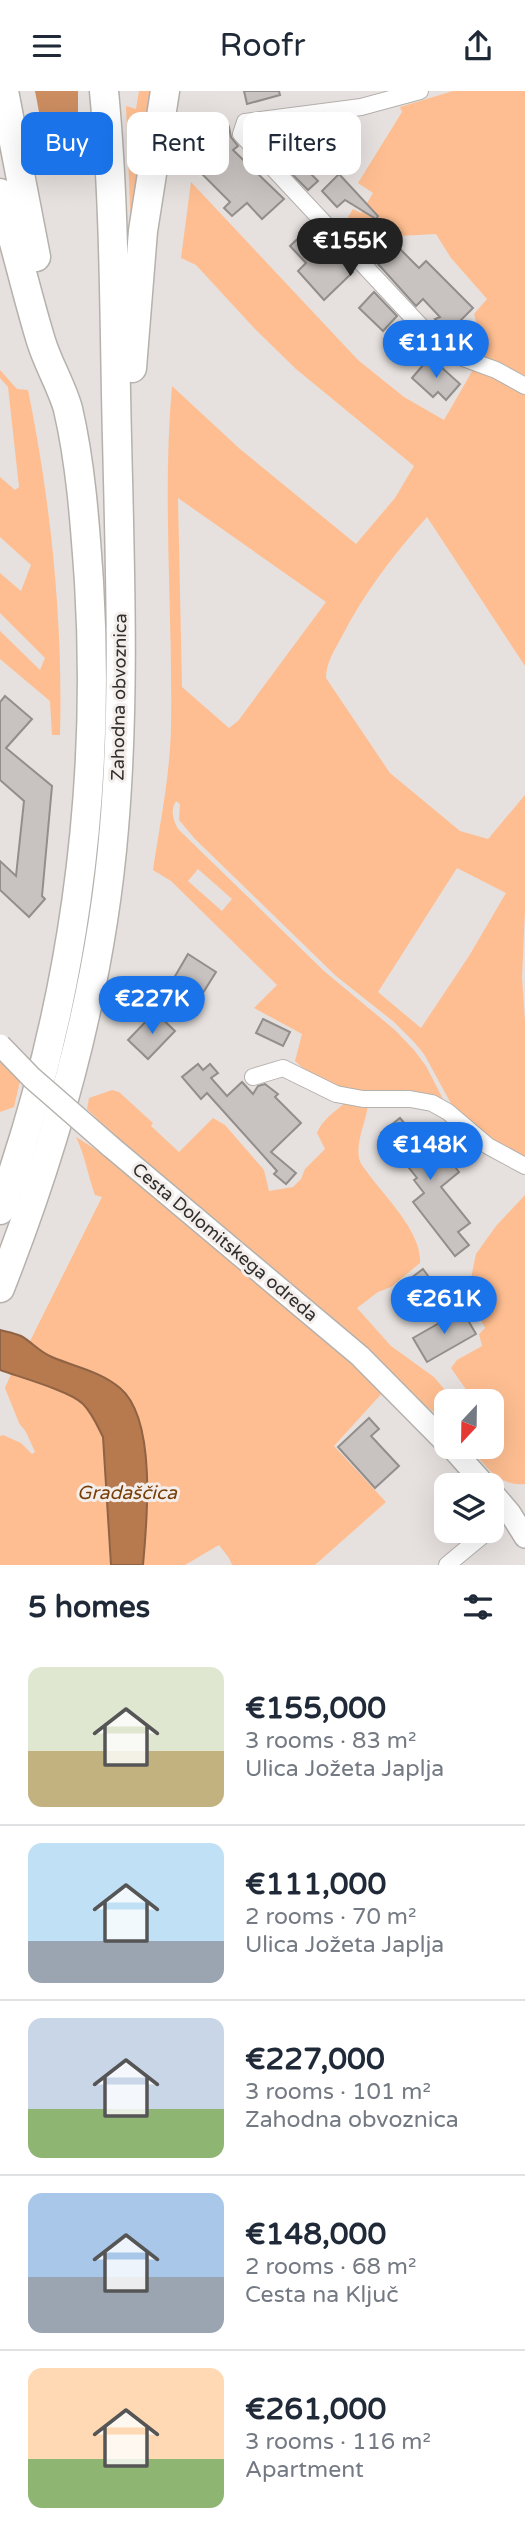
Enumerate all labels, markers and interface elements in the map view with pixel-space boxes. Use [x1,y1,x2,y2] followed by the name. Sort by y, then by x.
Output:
[28,27,66,65] icon: menu
[219,27,306,65] text: Roofr
[459,27,497,65] icon: share
[21,112,113,175] chip: Buy
[127,112,229,175] chip: Rent
[243,112,361,175] chip: Filters
[301,219,399,278] pin: €155K
[313,227,387,255] text: €155K
[387,321,485,380] pin: €111K
[399,329,473,357] text: €111K
[107,613,131,781] street label: Zahodna obvoznica
[103,977,201,1036] pin: €227K
[115,985,189,1013] text: €227K
[381,1123,479,1182] pin: €148K
[393,1131,467,1159] text: €148K
[128,1158,322,1326] street label: Cesta Dolomitskega odreda
[395,1277,493,1336] pin: €261K
[407,1285,481,1313] text: €261K
[434,1389,504,1459] north arrow
[434,1389,504,1543] map controls
[434,1473,504,1543] button: layers
[77,1482,178,1504] water label: Gradaščica
[459,1588,497,1626] icon: filters
[28,1589,150,1626] text: 5 homes
[245,1690,386,1727] text: €155,000
[84,1695,168,1779] icon: home
[245,1727,416,1755] text: 3 rooms · 83 m²
[245,1755,444,1783] text: Ulica Jožeta Japlja
[245,1866,386,1903] text: €111,000
[84,1871,168,1955] icon: home
[245,1903,416,1931] text: 2 rooms · 70 m²
[245,1931,444,1959] text: Ulica Jožeta Japlja
[245,2041,385,2078] text: €227,000
[84,2046,168,2130] icon: home
[245,2078,431,2106] text: 3 rooms · 101 m²
[245,2106,459,2134] text: Zahodna obvoznica
[245,2216,386,2253] text: €148,000
[84,2221,168,2305] icon: home
[245,2253,416,2281] text: 2 rooms · 68 m²
[245,2281,398,2309] text: Cesta na Ključ
[245,2391,386,2428] text: €261,000
[84,2396,168,2480] icon: home
[245,2428,431,2456] text: 3 rooms · 116 m²
[245,2456,364,2484] text: Apartment

